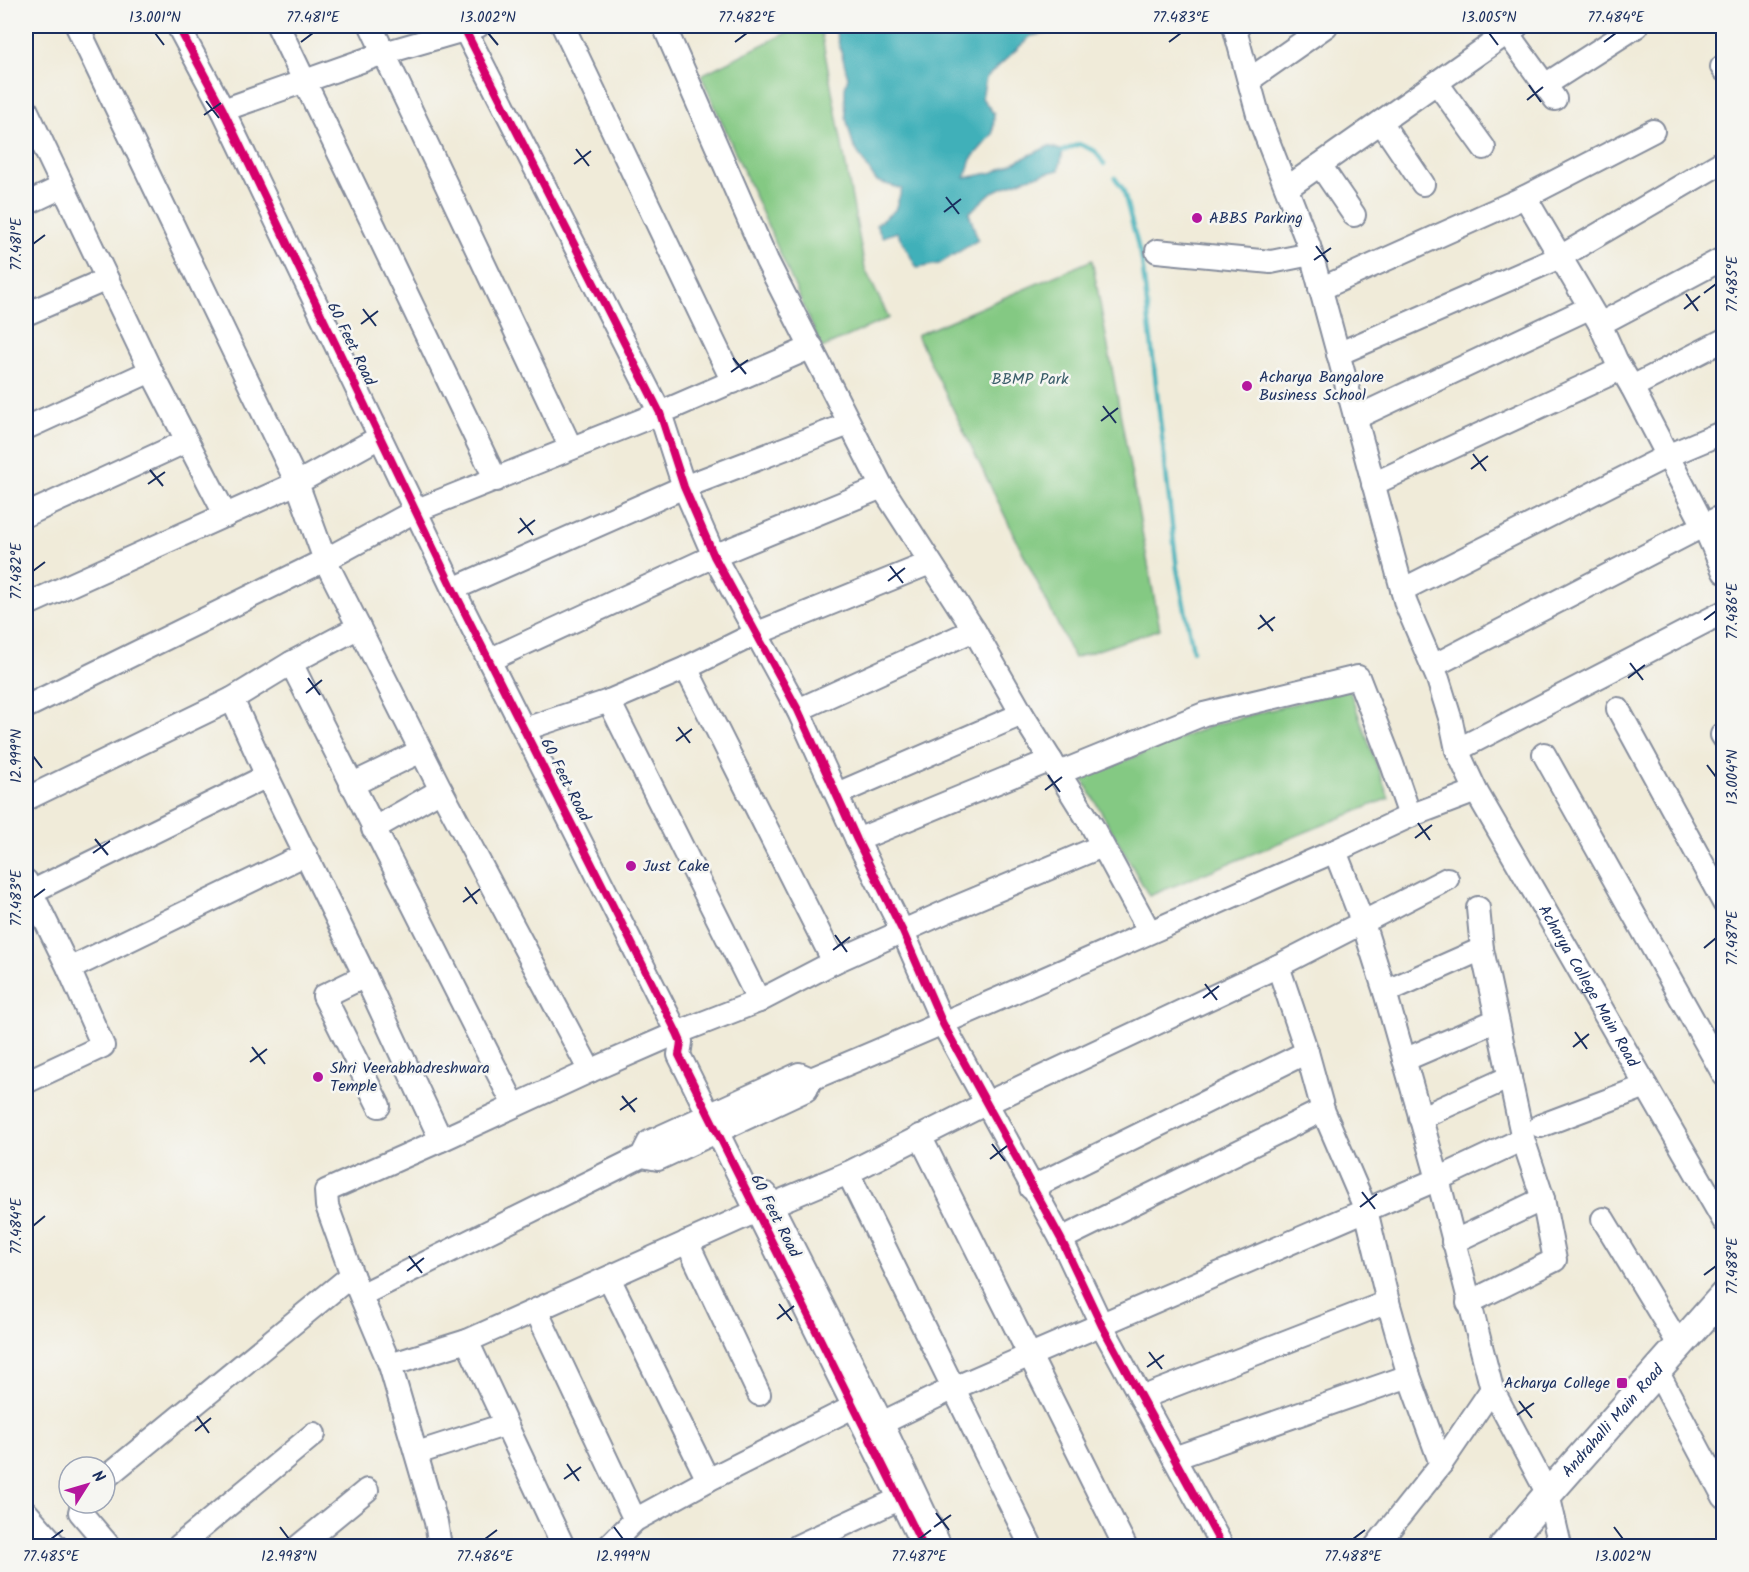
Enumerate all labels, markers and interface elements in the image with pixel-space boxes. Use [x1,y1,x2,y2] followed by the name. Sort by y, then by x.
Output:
[129,6,181,30] text: 13.001°N
[286,6,341,30] text: 77.481°E
[460,6,516,30] text: 13.002°N
[718,6,777,30] text: 77.482°E
[1152,6,1211,30] text: 77.483°E
[1461,6,1517,30] text: 13.005°N
[1588,6,1646,30] text: 77.484°E
[1209,206,1303,231] place label: ABBS Parking
[1190,211,1204,225] marker: ABBS Parking
[5,216,29,271] text: 77.481°E
[1721,254,1745,312] text: 77.485°E
[320,298,383,391] street label: 60 Feet Road
[1259,365,1384,408] place label: Acharya Bangalore Business School
[991,367,1069,392] park label: BBMP Park
[1240,379,1254,393] marker: Acharya Bangalore Business School
[5,541,29,600] text: 77.482°E
[1721,581,1745,639] text: 77.486°E
[5,729,29,783] text: 12.999°N
[533,734,597,827] street label: 60 Feet Road
[1721,749,1745,805] text: 13.004°N
[643,854,709,879] place label: Just Cake
[624,859,638,873] marker: Just Cake
[5,868,29,927] text: 77.483°E
[1532,900,1646,1073] street label: Acharya College Main Road
[1721,909,1745,966] text: 77.487°E
[330,1056,490,1099] place label: Shri Veerabhadreshwara Temple
[311,1070,325,1084] marker: Shri Veerabhadreshwara Temple
[743,1170,807,1263] street label: 60 Feet Road
[5,1196,29,1254] text: 77.484°E
[1721,1236,1745,1295] text: 77.488°E
[1556,1358,1671,1483] street label: Andrahalli Main Road
[1504,1371,1610,1396] place label: Acharya College
[1615,1376,1629,1390] marker: Acharya College
[57,1455,117,1515] north arrow
[85,1465,111,1488] text: N
[23,1545,81,1569] text: 77.485°E
[261,1545,317,1569] text: 12.998°N
[457,1545,515,1569] text: 77.486°E
[596,1545,650,1569] text: 12.999°N
[891,1545,948,1569] text: 77.487°E
[1324,1545,1383,1569] text: 77.488°E
[1595,1545,1651,1569] text: 13.002°N

